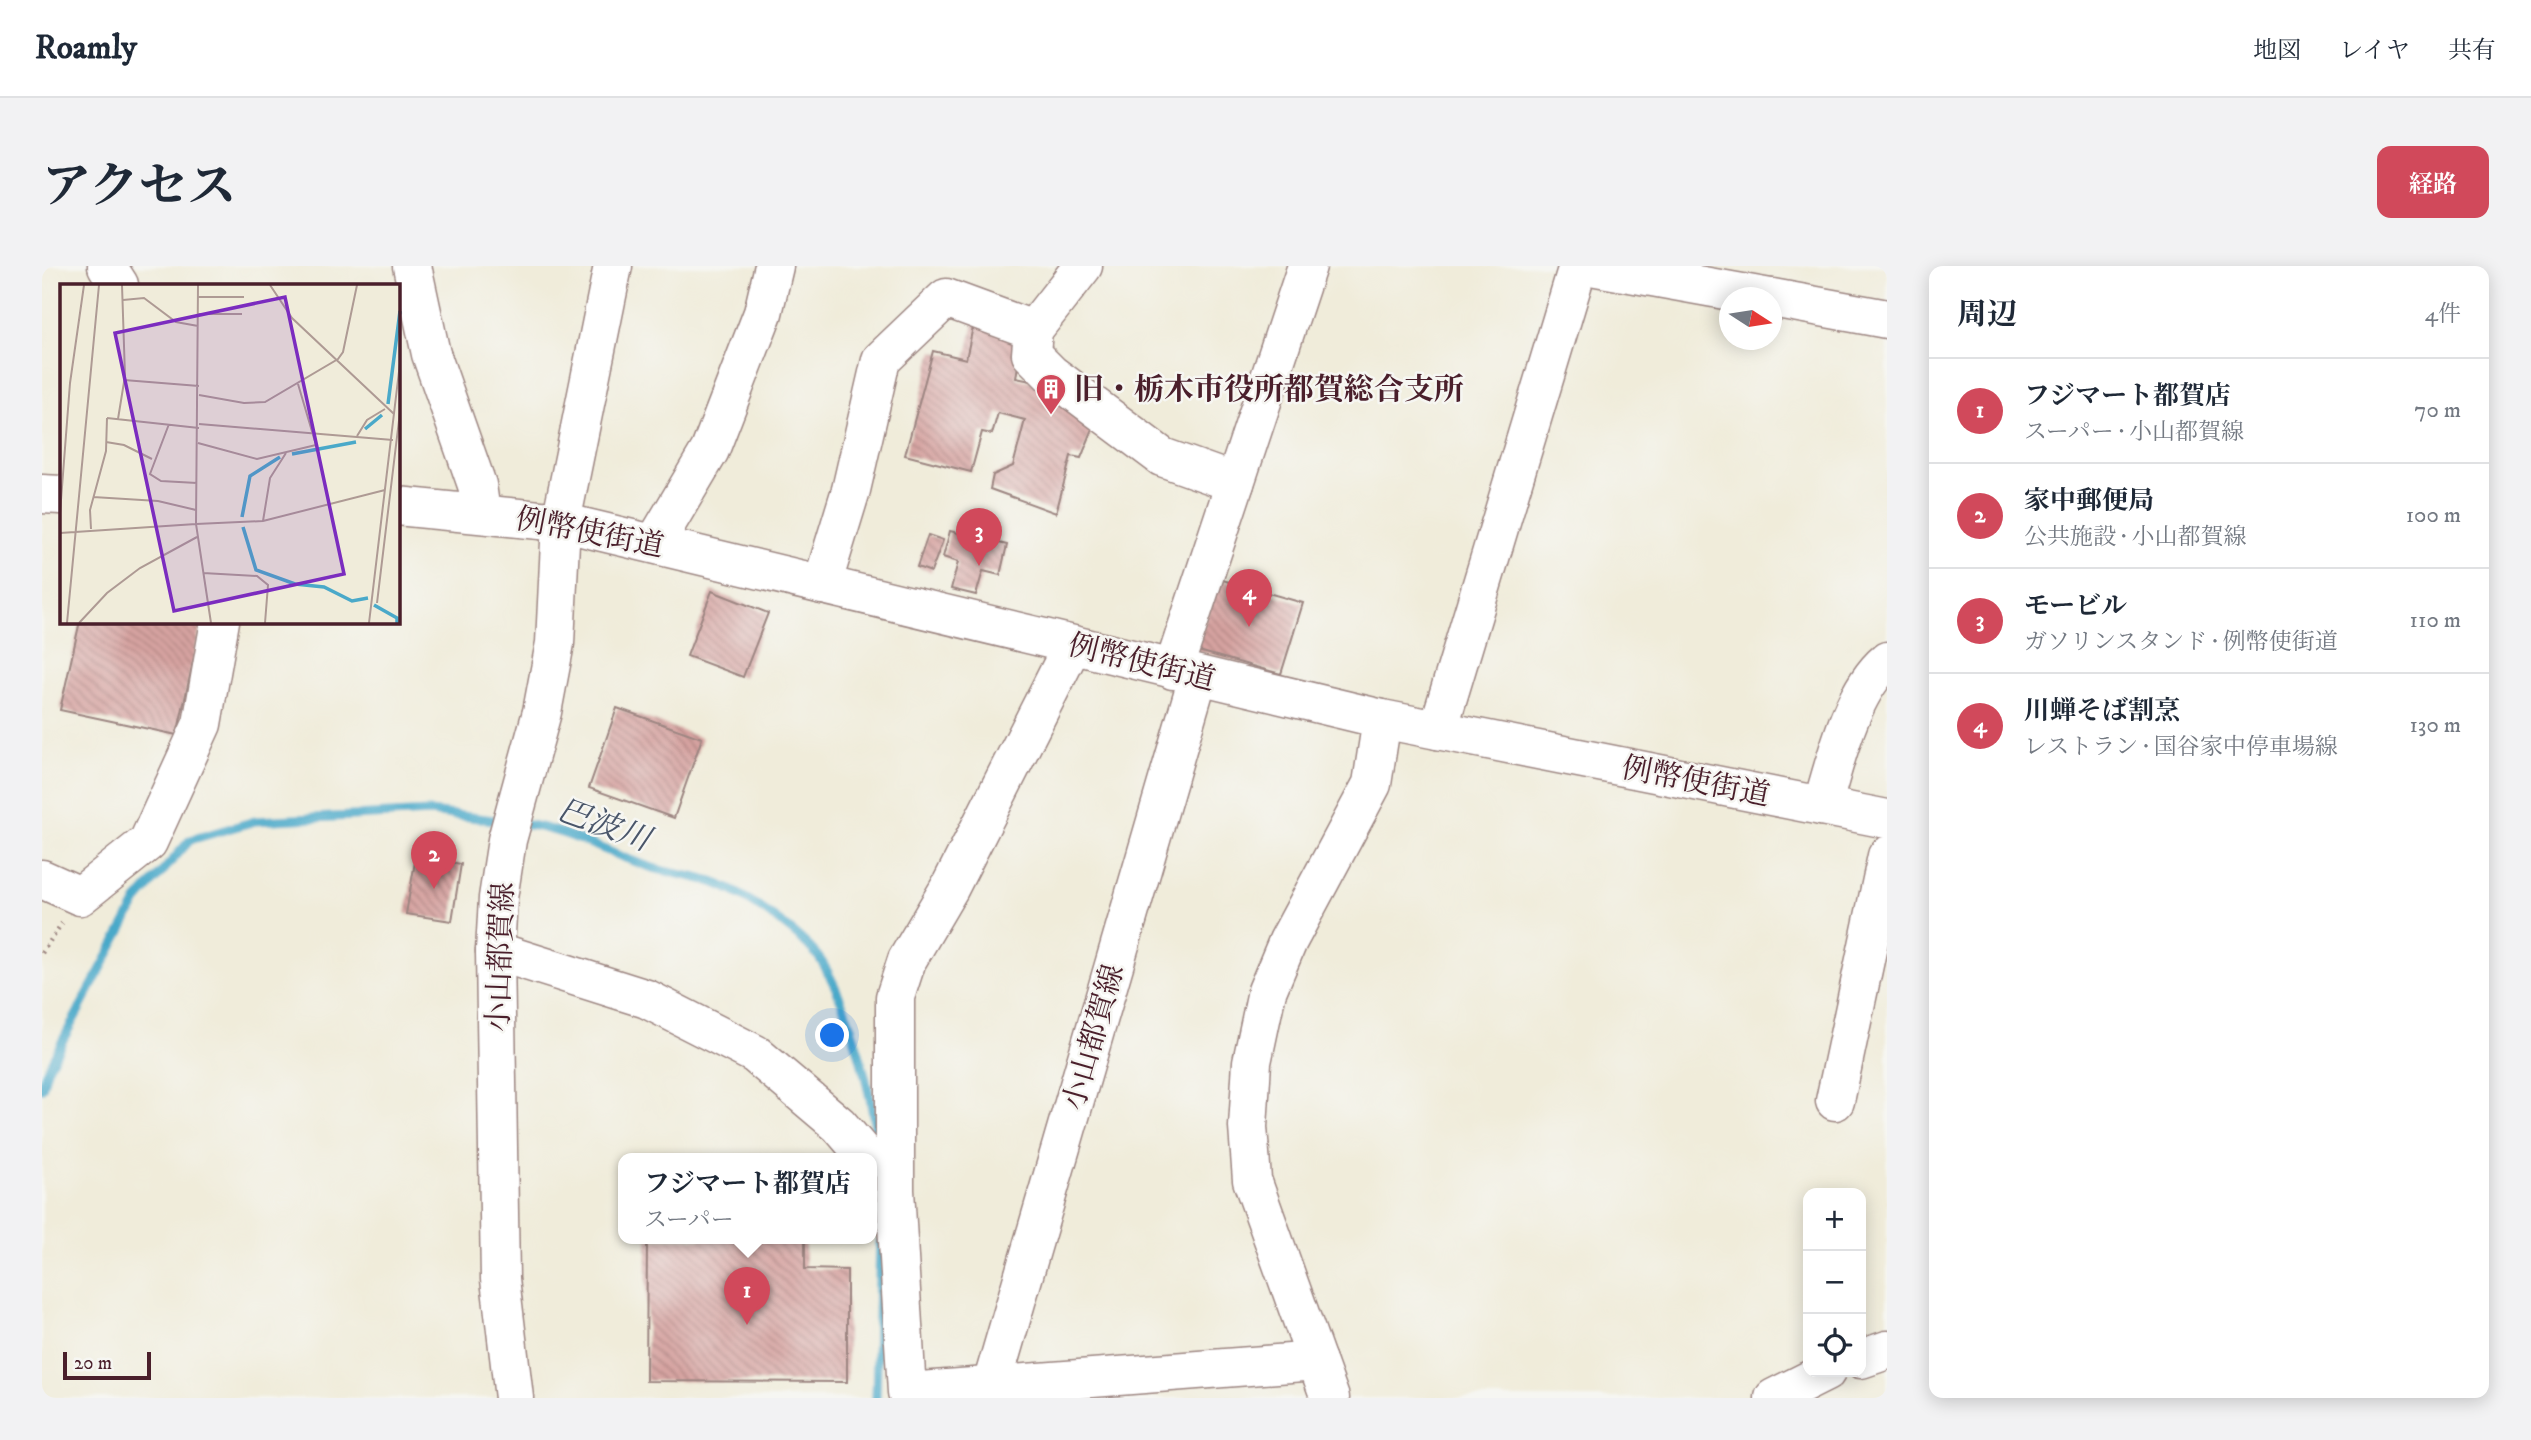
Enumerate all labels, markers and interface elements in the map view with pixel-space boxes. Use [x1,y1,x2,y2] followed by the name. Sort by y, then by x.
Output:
[35,28,137,69] text: Roamly
[2253,36,2301,66] text: 地図
[2339,36,2410,66] text: レイヤ
[2448,36,2496,66] text: 共有
[2377,146,2489,218] button: 経路
[42,157,237,219] text: アクセス
[60,284,399,623] inset map
[1719,287,1782,350] north arrow
[1957,297,2017,334] text: 周辺
[2425,300,2461,329] text: 4件
[1034,372,1068,416] building icon: 旧・栃木市役所都賀総合支所
[1074,372,1464,409] place label: 旧・栃木市役所都賀総合支所
[2024,380,2231,413] text: フジマート都賀店
[1976,396,1984,425] text: 1
[2414,396,2461,425] text: 70 m
[2024,418,2244,447] text: スーパー · 小山都賀線
[2024,485,2154,518] text: 家中郵便局
[513,501,667,566] street label: 例幣使街道
[1974,501,1986,530] text: 2
[2406,501,2461,530] text: 100 m
[956,508,1002,566] pin: 3
[2024,523,2246,552] text: 公共施設 · 小山都賀線
[1226,569,1272,627] pin: 4
[2024,590,2127,623] text: モービル
[1976,606,1984,635] text: 3
[2410,606,2461,635] text: 110 m
[1064,627,1219,700] street label: 例幣使街道
[2024,628,2338,657] text: ガソリンスタンド · 例幣使街道
[2024,695,2180,728] text: 川蝉そば割烹
[1973,711,1987,740] text: 4
[2409,711,2461,740] text: 130 m
[2024,733,2338,762] text: レストラン · 国谷家中停車場線
[1619,750,1773,815] street label: 例幣使街道
[551,791,658,862] water label: 巴波川
[411,831,457,889] pin: 2
[480,881,523,1033] street label: 小山都賀線
[1056,960,1133,1115] street label: 小山都賀線
[815,1018,849,1052] your location
[618,1153,877,1244] popup
[644,1168,851,1201] text: フジマート都賀店
[1803,1188,1866,1377] map controls
[1803,1188,1866,1251] button: +
[644,1206,734,1235] text: スーパー
[1803,1251,1866,1314] button: −
[724,1267,770,1325] pin: 1
[1803,1314,1866,1377] button: locate
[63,1349,150,1381] scale bar
[74,1352,112,1375] text: 20 m

